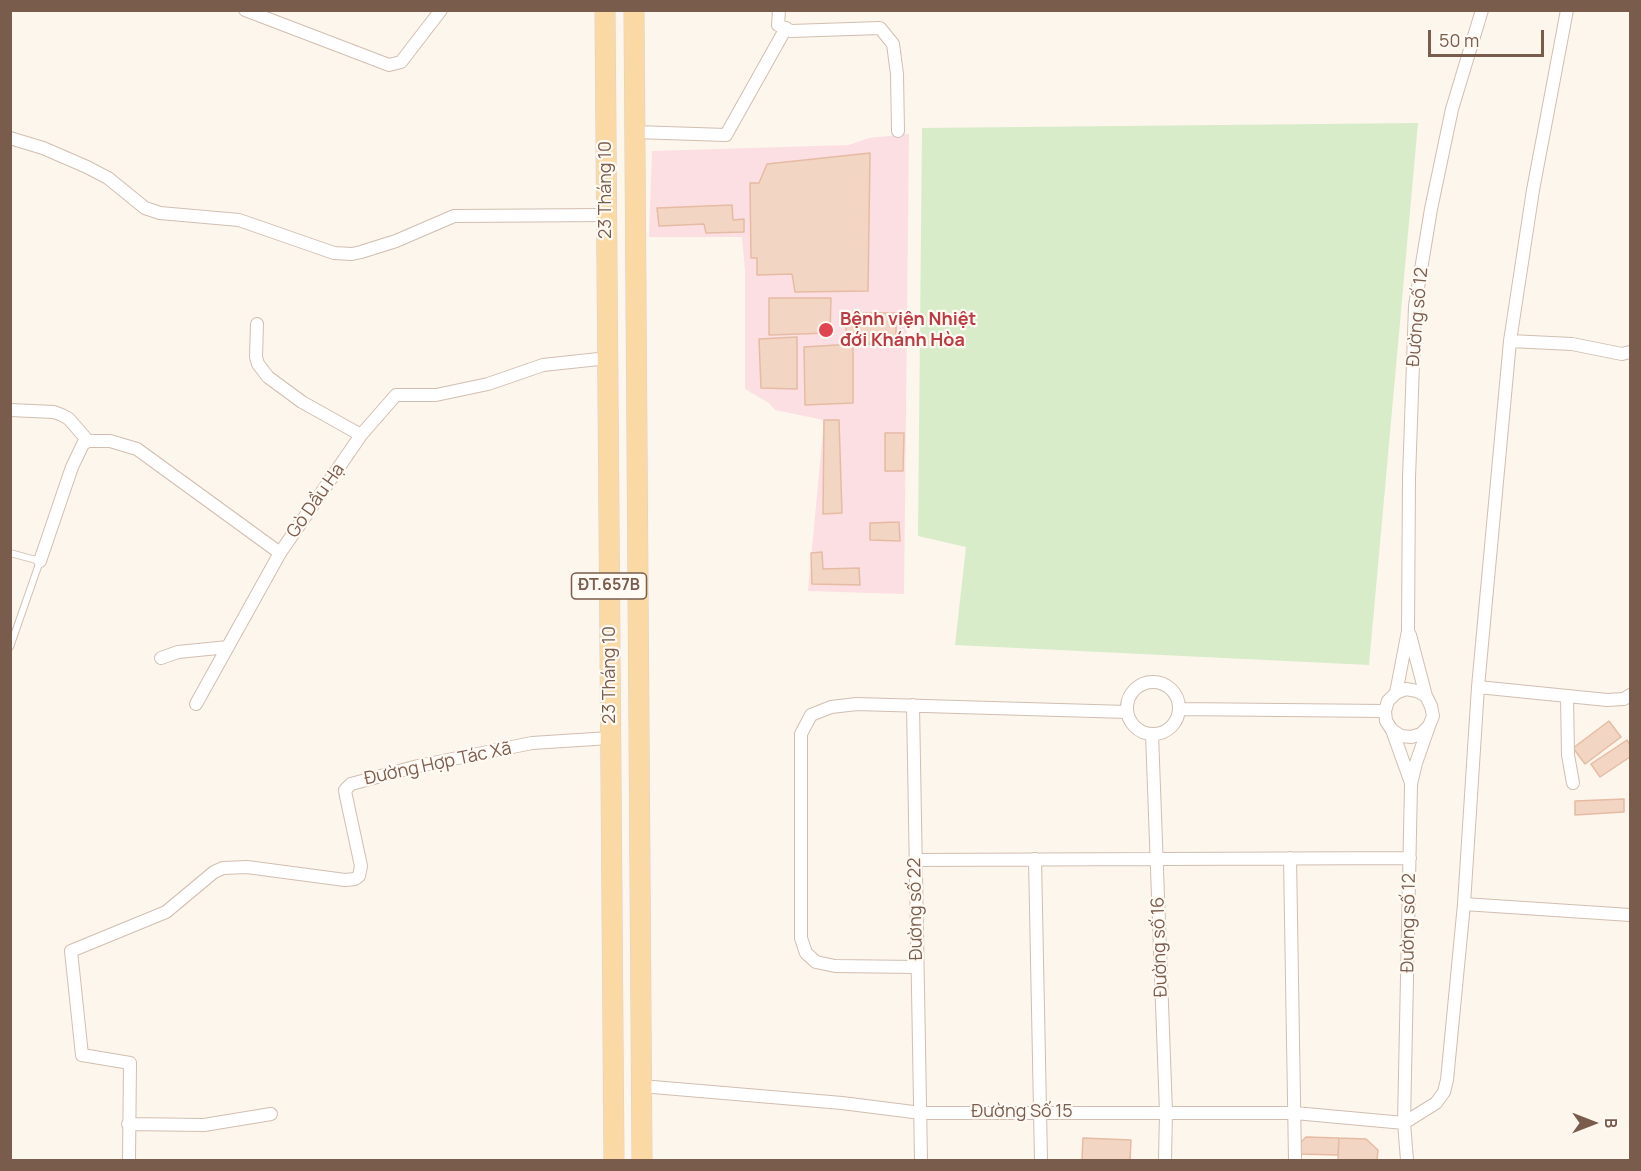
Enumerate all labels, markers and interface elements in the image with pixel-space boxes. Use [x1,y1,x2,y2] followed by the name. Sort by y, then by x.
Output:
[1431,18,1546,56] scale bar
[1439,28,1479,52] text: 50 m
[595,141,617,239] street label: 23 Tháng 10
[1403,266,1433,368] street label: Đường số 12
[840,309,976,352] place label: Bệnh viện Nhiệt đới Khánh Hòa
[817,321,835,339] marker: Bệnh viện Nhiệt đới Khánh Hòa
[283,460,349,542] street label: Gò Dầu Hạ
[572,573,646,599] road number: ĐT.657B
[599,626,621,724] street label: 23 Tháng 10
[363,738,513,790] street label: Đường Hợp Tác Xã
[904,857,928,961] street label: Đường số 22
[1397,873,1421,973] street label: Đường số 12
[1147,896,1173,998] street label: Đường số 16
[1563,1093,1623,1153] north arrow
[971,1101,1073,1123] street label: Đường Số 15
[1600,1118,1622,1128] text: B

